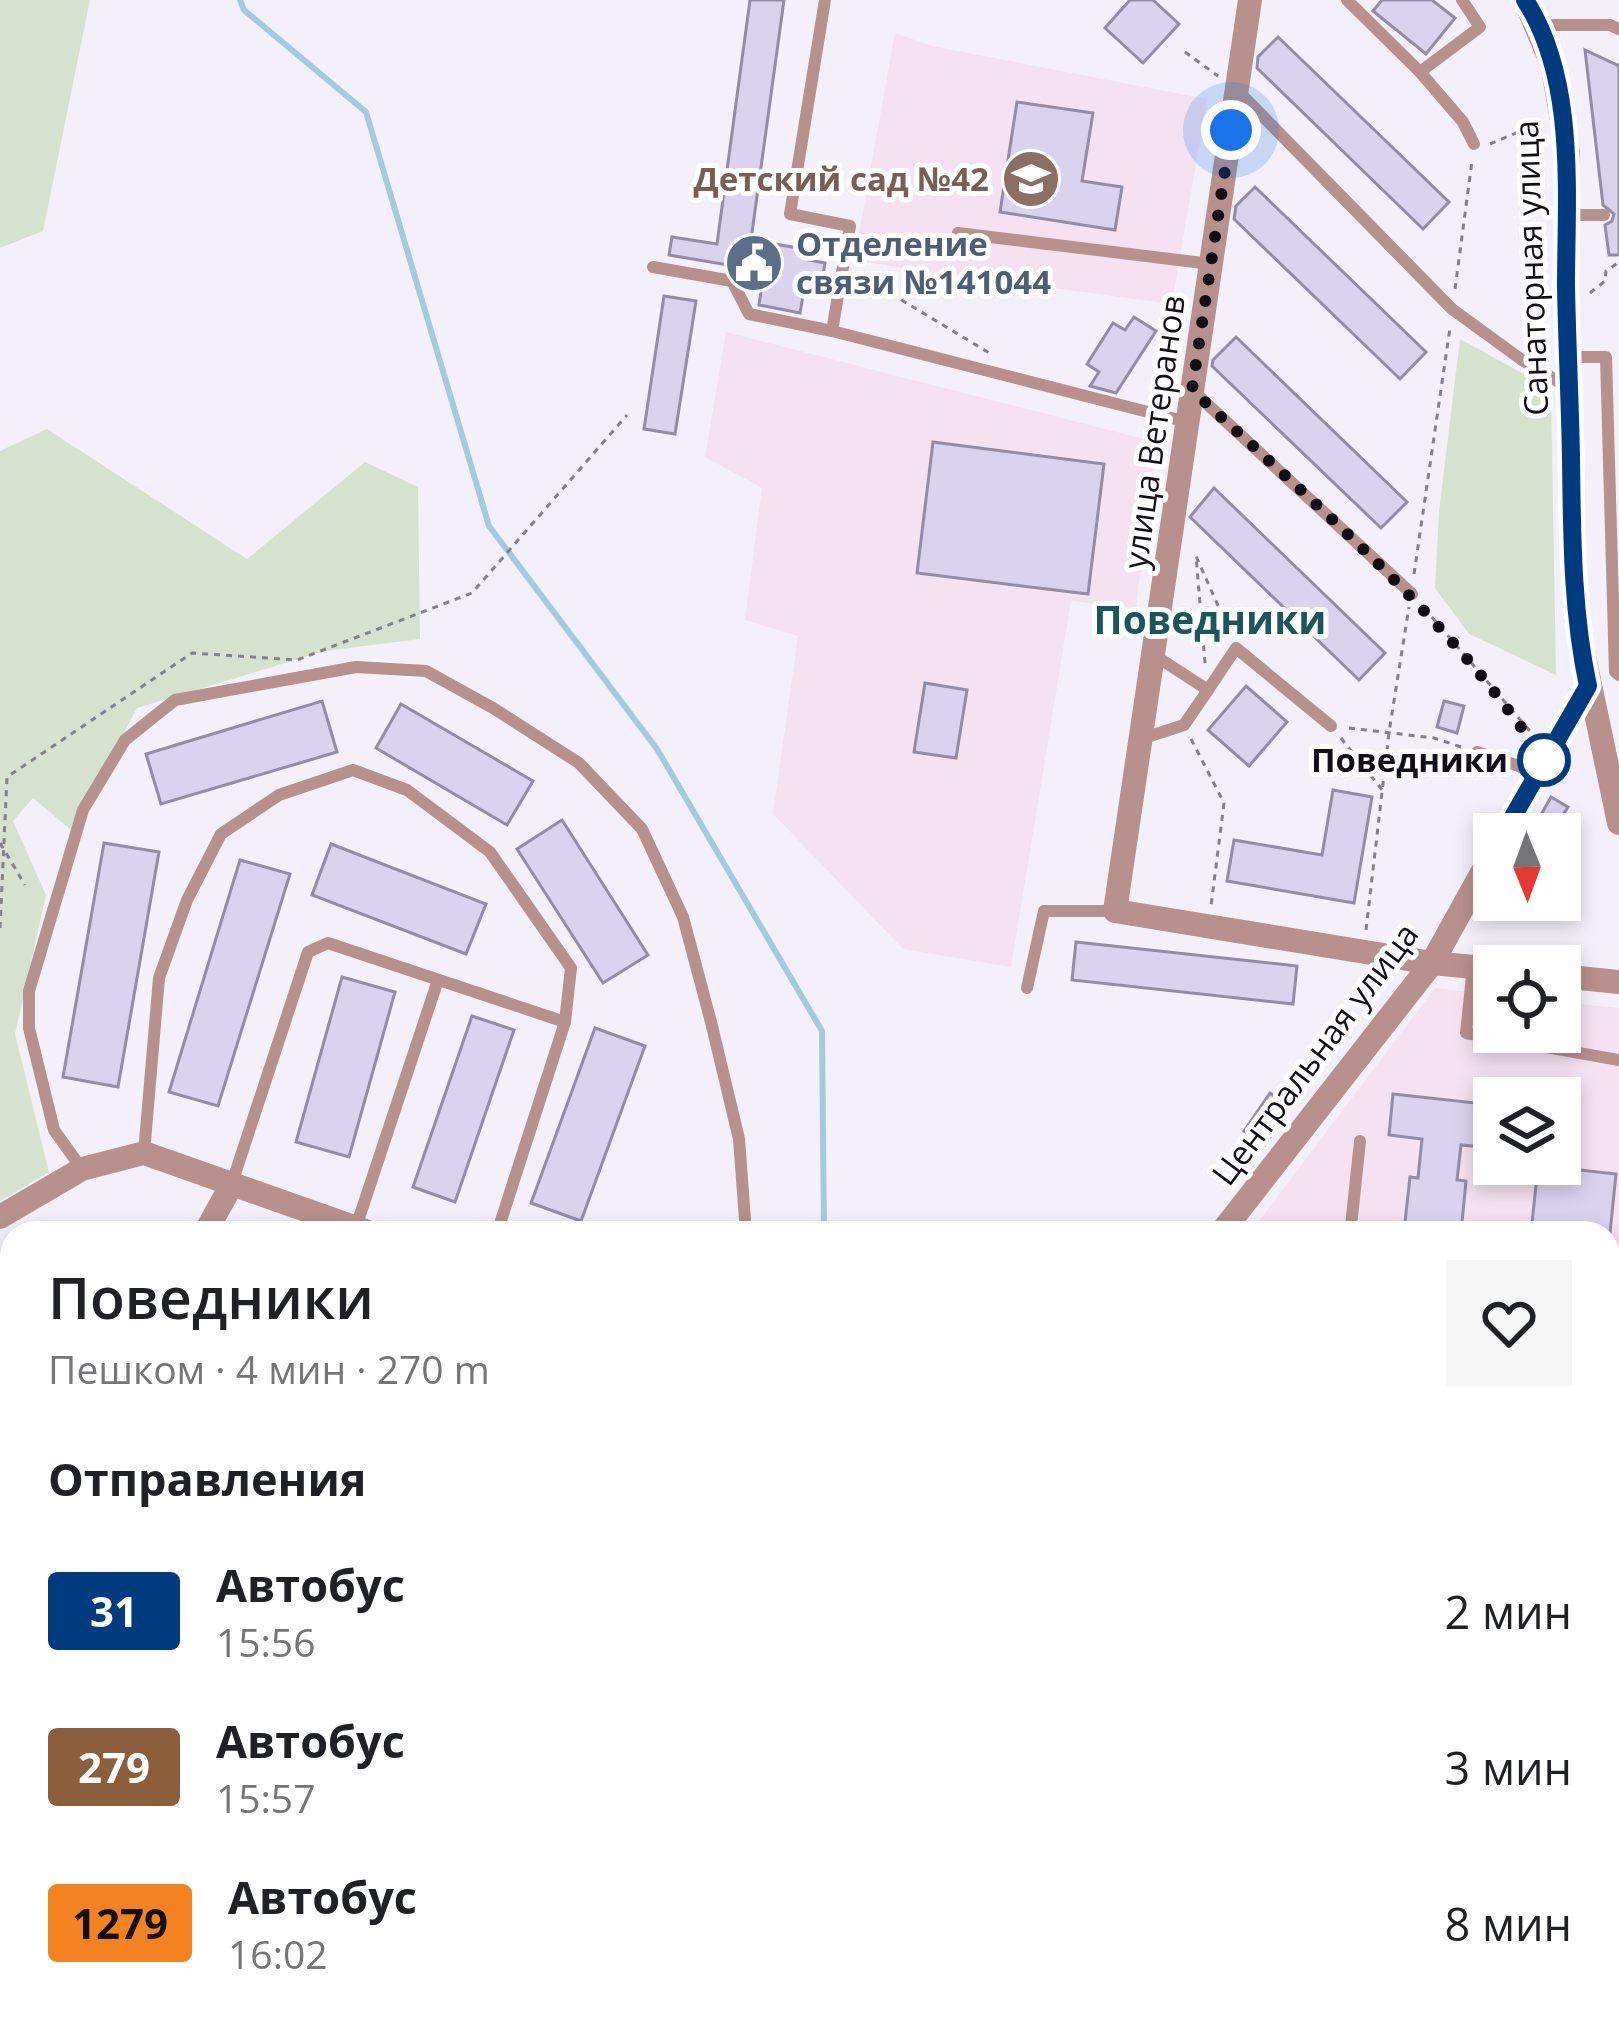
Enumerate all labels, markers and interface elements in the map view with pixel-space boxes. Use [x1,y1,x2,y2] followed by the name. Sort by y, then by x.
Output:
[1201,100,1261,160] your location
[1503,120,1558,416] street label: Санаторная улица
[1000,148,1062,210] school or university icon: Детский сад №42
[693,156,989,201] place label: Детский сад №42
[796,221,1051,304] place label: Отделение связи №141044
[723,232,785,294] public building icon: Отделение связи №141044
[1112,292,1195,572] street label: улица Ветеранов
[1094,592,1326,645] district label: Поведники
[1519,735,1569,785] marker: Поведники
[1311,737,1508,782] place label: Поведники
[1473,813,1581,921] north arrow
[1473,813,1581,1185] map controls
[1201,913,1428,1194] street label: Центральная улица
[1473,945,1581,1053] button: locate
[1473,1077,1581,1185] button: layers
[48,1258,374,1336] text: Поведники
[1446,1260,1572,1386] button: heart
[48,1342,490,1395] text: Пешком · 4 мин · 270 m
[48,1448,367,1509] text: Отправления
[216,1554,405,1615] text: Автобус
[1444,1581,1572,1642] text: 2 мин
[90,1582,138,1639] text: 31
[216,1615,315,1668] text: 15:56
[216,1710,405,1771] text: Автобус
[1444,1737,1572,1798] text: 3 мин
[78,1738,150,1795] text: 279
[216,1771,315,1824] text: 15:57
[228,1866,417,1927] text: Автобус
[1444,1893,1572,1954] text: 8 мин
[72,1894,168,1951] text: 1279
[228,1927,328,1980] text: 16:02

